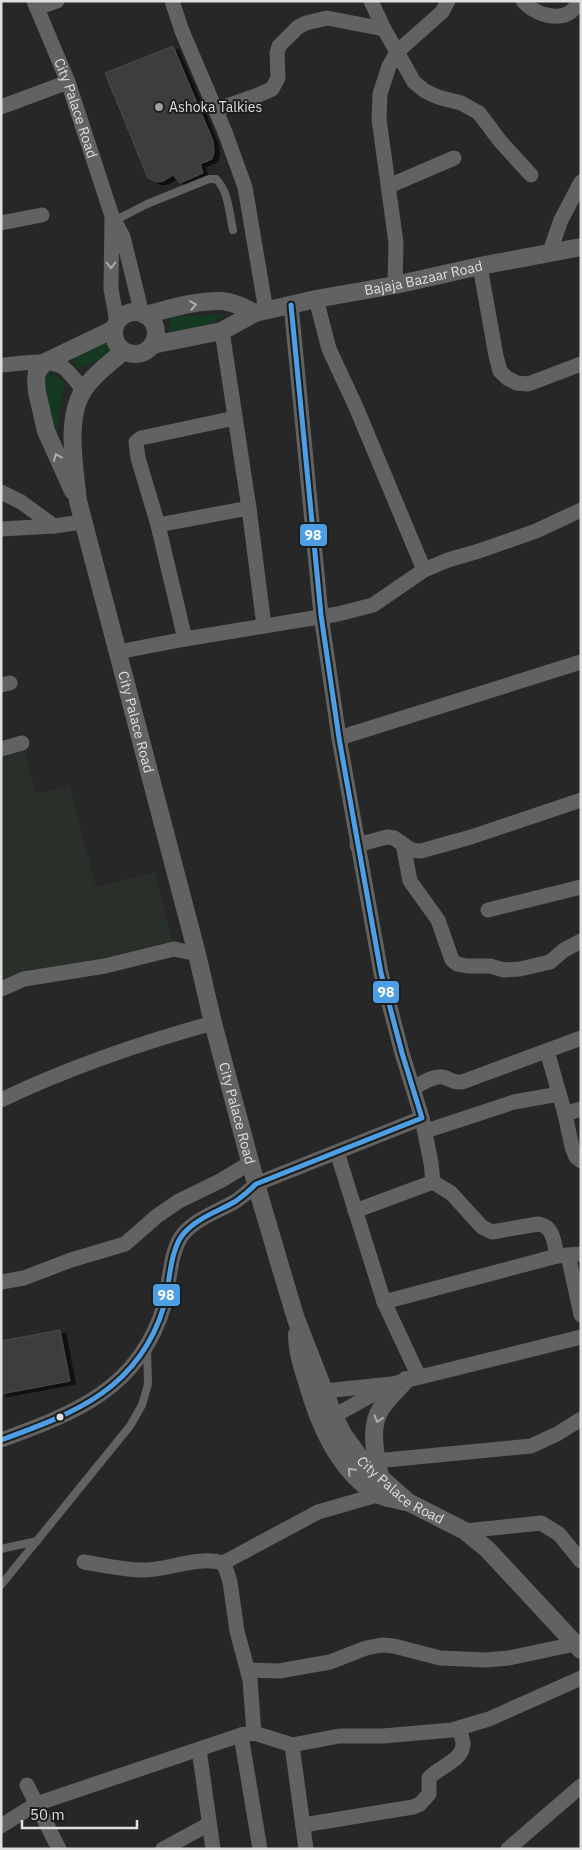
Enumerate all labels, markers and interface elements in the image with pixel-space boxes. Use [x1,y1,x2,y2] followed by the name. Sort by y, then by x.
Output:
[50,55,101,160] street label: City Palace Road
[169,98,263,116] place label: Ashoka Talkies
[153,101,165,113] marker: Ashoka Talkies
[363,257,484,299] street label: Bajaja Bazaar Road
[106,261,116,269] one-way arrow
[188,300,197,310] one-way arrow
[53,453,63,461] one-way arrow
[299,523,328,547] line badge: 98
[305,526,321,544] text: 98
[114,669,158,775] street label: City Palace Road
[372,980,400,1004] line badge: 98
[378,983,394,1001] text: 98
[215,1060,259,1166] street label: City Palace Road
[152,1283,181,1307] line badge: 98
[158,1286,174,1304] text: 98
[55,1412,65,1422] unlabelled marker
[373,1414,383,1423] one-way arrow
[353,1453,447,1528] street label: City Palace Road
[348,1468,357,1477] one-way arrow
[22,1798,138,1830] scale bar
[30,1805,65,1824] text: 50 m

